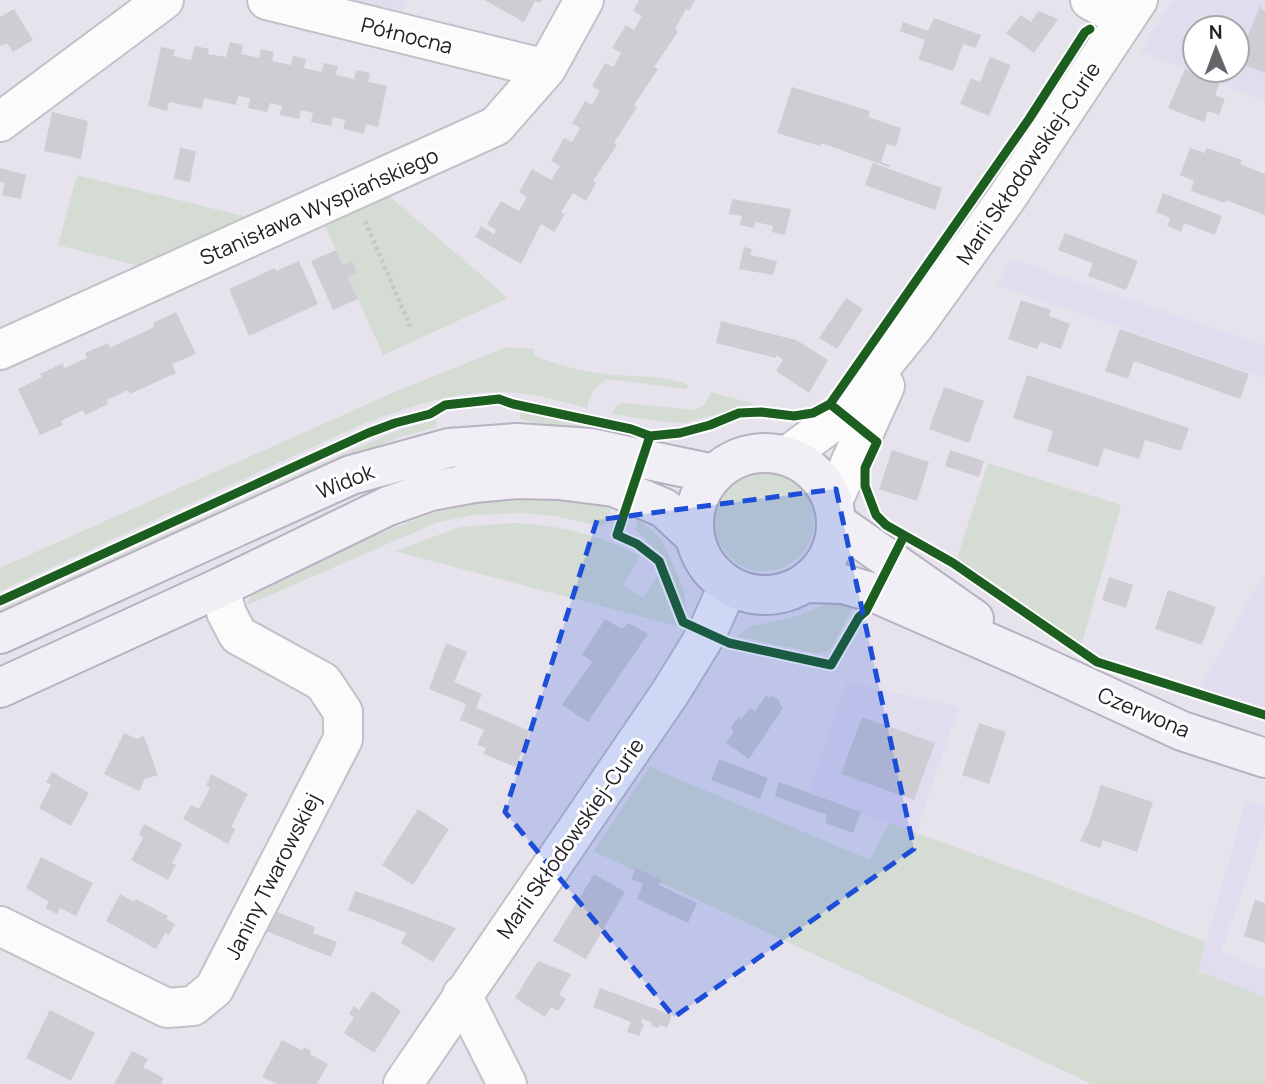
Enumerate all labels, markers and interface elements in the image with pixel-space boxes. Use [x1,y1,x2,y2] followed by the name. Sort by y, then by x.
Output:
[358,10,456,60] street label: Północna
[1181,14,1251,84] north arrow
[1209,19,1223,45] text: N
[950,56,1106,270] street label: Marii Skłodowskiej-Curie
[195,141,443,271] street label: Stanisława Wyspiańskiego
[312,457,378,505] street label: Widok
[1094,680,1194,744] street label: Czerwona
[490,732,650,944] street label: Marii Skłodowskiej-Curie
[218,788,326,964] street label: Janiny Twarowskiej

